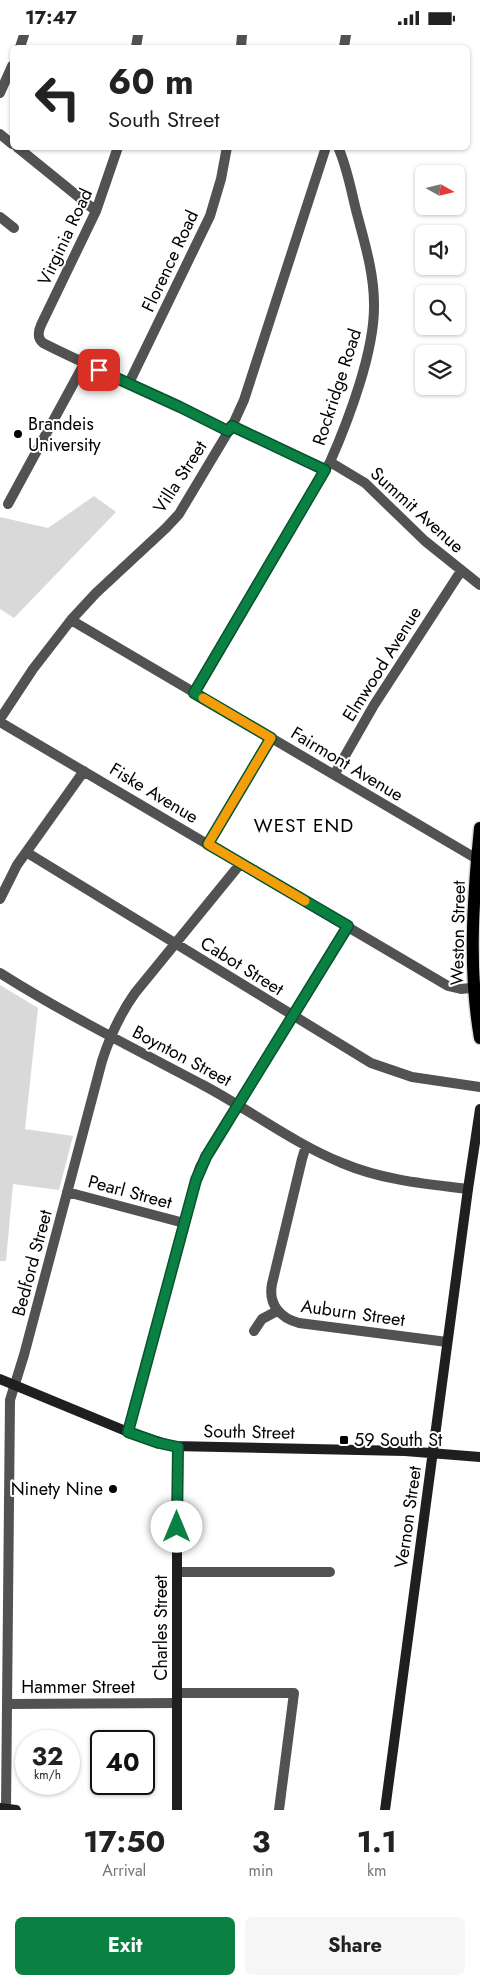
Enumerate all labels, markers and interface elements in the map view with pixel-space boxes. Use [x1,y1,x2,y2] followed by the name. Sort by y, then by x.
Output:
[25,4,77,31] text: 17:47
[108,57,194,107] text: 60 m
[25,65,90,130] icon: left
[108,103,220,135] text: South Street
[415,165,465,215] north arrow
[415,165,465,395] map controls
[31,184,99,290] street label: Virginia Road
[135,206,205,316] street label: Florence Road
[415,225,465,275] button: sound
[415,285,465,335] button: search
[306,325,368,449] street label: Rockridge Road
[415,345,465,395] button: layers
[78,349,120,391] pin
[85,356,113,384] icon: arrive
[28,411,101,458] place label: Brandeis University
[12,428,24,440] marker: Brandeis University
[147,435,214,518] street label: Villa Street
[365,461,469,559] street label: Summit Avenue
[336,601,428,727] street label: Elmwood Avenue
[286,720,408,808] street label: Fairmont Avenue
[105,756,203,830] street label: Fiske Avenue
[254,812,354,839] district label: WEST END
[444,880,472,986] street label: Weston Street
[195,930,289,1002] street label: Cabot Street
[128,1019,237,1093] street label: Boynton Street
[85,1168,176,1216] street label: Pearl Street
[5,1206,59,1319] street label: Bedford Street
[299,1293,407,1333] street label: Auburn Street
[203,1418,296,1446] street label: South Street
[354,1427,443,1453] place label: 59 South St
[338,1434,350,1446] marker: 59 South St
[388,1464,428,1570] street label: Vernon Street
[11,1476,103,1502] place label: Ninety Nine
[107,1483,119,1495] marker: Ninety Nine
[150,1500,202,1552] position arrow
[148,1575,174,1681] street label: Charles Street
[21,1674,135,1700] street label: Hammer Street
[90,1730,155,1795] speed limit sign: 40
[32,1738,63,1774] text: 32
[34,1766,61,1784] text: km/h
[83,1820,165,1863] text: 17:50
[252,1820,270,1863] text: 3
[357,1820,397,1863] text: 1.1
[102,1859,146,1882] text: Arrival
[248,1859,274,1882] text: min
[367,1859,387,1882] text: km
[15,1917,235,1975] button: Exit
[245,1917,465,1975] button: Share

